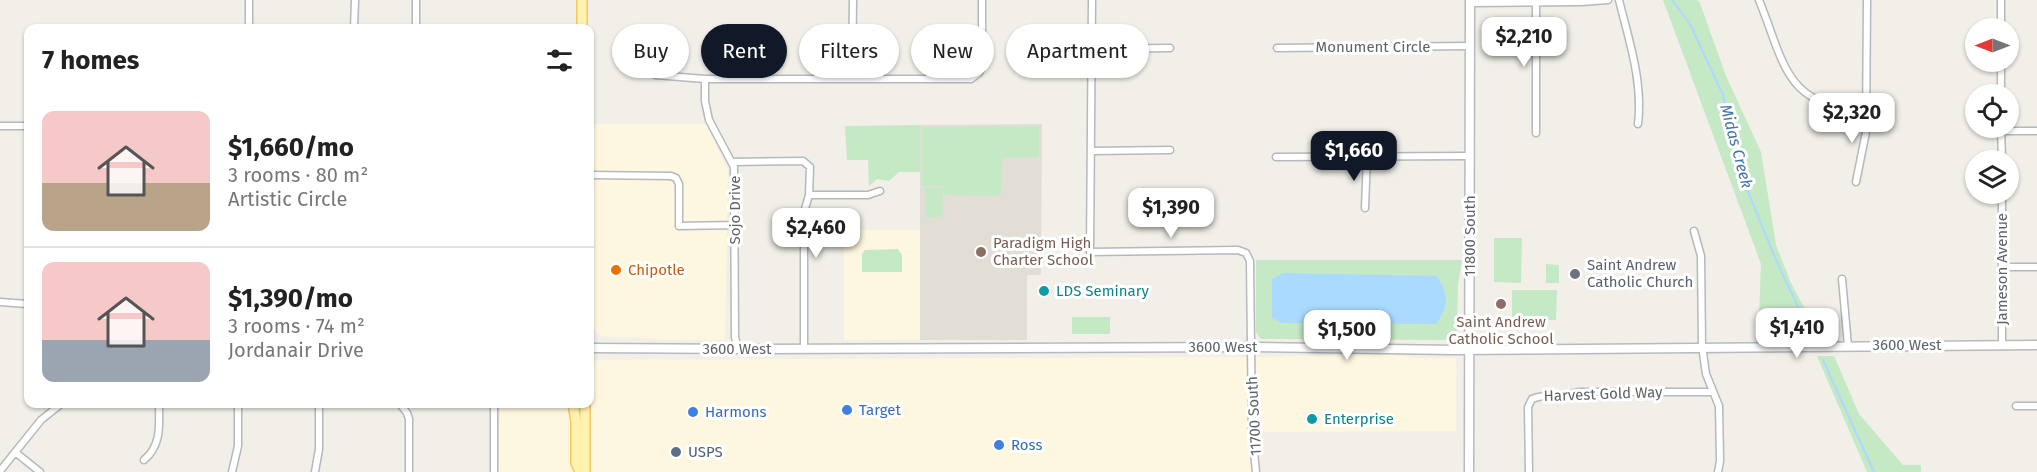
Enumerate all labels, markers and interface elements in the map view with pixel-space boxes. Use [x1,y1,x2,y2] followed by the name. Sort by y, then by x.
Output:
[1475,17,1573,68] pin: $2,210
[1965,18,2019,72] north arrow
[1965,18,2019,204] map controls
[612,24,689,78] chip: Buy
[701,24,787,78] chip: Rent
[799,24,899,78] chip: Filters
[911,24,994,78] chip: New
[1006,24,1149,78] chip: Apartment
[1496,24,1552,48] text: $2,210
[1316,38,1430,56] street label: Monument Circle
[543,44,576,77] icon: filters
[42,45,139,76] text: 7 homes
[1965,84,2019,138] button: locate
[1803,93,1901,144] pin: $2,320
[1823,100,1881,124] text: $2,320
[1716,102,1757,191] water label: Midas Creek
[1305,131,1403,182] pin: $1,660
[228,132,354,163] text: $1,660/mo
[90,135,162,207] icon: home
[1325,138,1383,162] text: $1,660
[1965,150,2019,204] button: layers
[228,163,368,187] text: 3 rooms · 80 m²
[726,175,744,245] street label: Sojo Drive
[228,187,347,211] text: Artistic Circle
[1122,188,1220,239] pin: $1,390
[1142,195,1200,219] text: $1,390
[1461,195,1479,277] street label: 11800 South
[767,208,865,259] pin: $2,460
[1993,213,2011,325] street label: Jameson Avenue
[786,215,846,239] text: $2,460
[993,234,1094,269] place label: Paradigm High Charter School
[974,245,988,259] marker: Paradigm High Charter School
[1587,256,1693,291] place label: Saint Andrew Catholic Church
[628,261,685,279] place label: Chipotle
[609,263,623,277] marker: Chipotle
[1568,267,1582,281] marker: Saint Andrew Catholic Church
[1056,282,1149,300] place label: LDS Seminary
[228,283,353,314] text: $1,390/mo
[1037,284,1051,298] marker: LDS Seminary
[90,286,162,358] icon: home
[1494,297,1508,311] marker: Saint Andrew Catholic School
[1748,308,1846,359] pin: $1,410
[1298,310,1396,361] pin: $1,500
[1448,313,1554,348] place label: Saint Andrew Catholic School
[228,314,365,338] text: 3 rooms · 74 m²
[1770,315,1824,339] text: $1,410
[1318,317,1376,341] text: $1,500
[1872,336,1942,354] street label: 3600 West
[228,338,364,362] text: Jordanair Drive
[1188,338,1258,356] street label: 3600 West
[702,340,772,358] street label: 3600 West
[1243,376,1265,456] street label: 11700 South
[1543,383,1663,405] street label: Harvest Gold Way
[859,401,901,419] place label: Target
[705,403,767,421] place label: Harmons
[840,403,854,417] marker: Target
[686,405,700,419] marker: Harmons
[1324,410,1394,428] place label: Enterprise
[1305,412,1319,426] marker: Enterprise
[1011,436,1042,454] place label: Ross
[992,438,1006,452] marker: Ross
[688,443,723,461] place label: USPS
[669,445,683,459] marker: USPS

